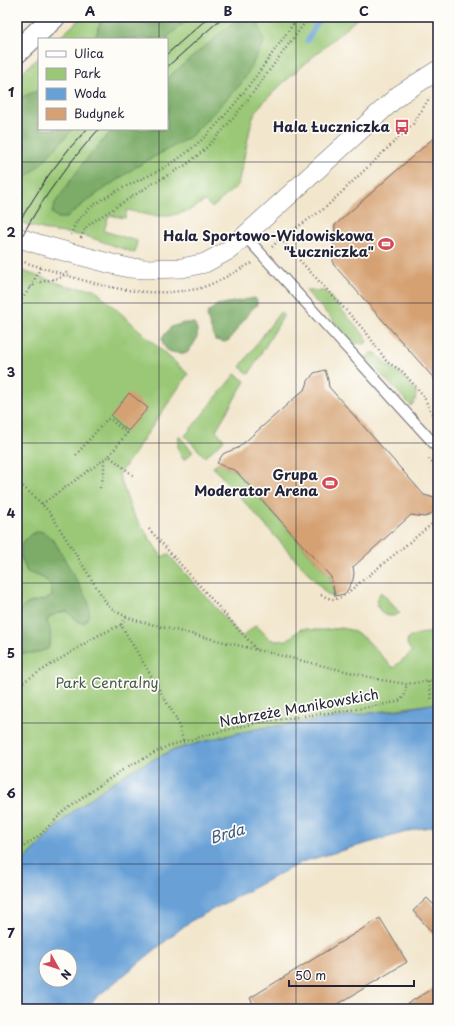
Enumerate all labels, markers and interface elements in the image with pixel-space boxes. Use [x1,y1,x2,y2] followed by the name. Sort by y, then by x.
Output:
[85,1,95,20] text: A
[224,1,233,20] text: B
[359,1,369,20] text: C
[38,38,168,130] legend
[74,44,104,62] text: Ulica
[74,64,101,82] text: Park
[8,82,14,101] text: 1
[74,84,107,102] text: Woda
[74,104,124,122] text: Budynek
[273,116,391,137] place label: Hala Łuczniczka
[393,118,411,136] bus stop icon: Hala Łuczniczka
[6,222,16,241] text: 2
[163,225,375,262] place label: Hala Sportowo-Widowiskowa "Łuczniczka"
[377,235,395,253] sports icon: Hala Sportowo-Widowiskowa "Łuczniczka"
[7,362,16,381] text: 3
[194,464,318,501] place label: Grupa Moderator Arena
[321,474,339,492] sports icon: Grupa Moderator Arena
[7,503,16,522] text: 4
[7,643,15,662] text: 5
[55,672,159,693] park label: Park Centralny
[218,683,380,732] street label: Nabrzeże Manikowskich
[6,783,16,802] text: 6
[207,817,247,848] water label: Brda
[7,923,15,942] text: 7
[38,948,78,988] north arrow
[289,962,414,988] scale bar
[57,966,76,984] text: N
[295,966,326,984] text: 50 m

